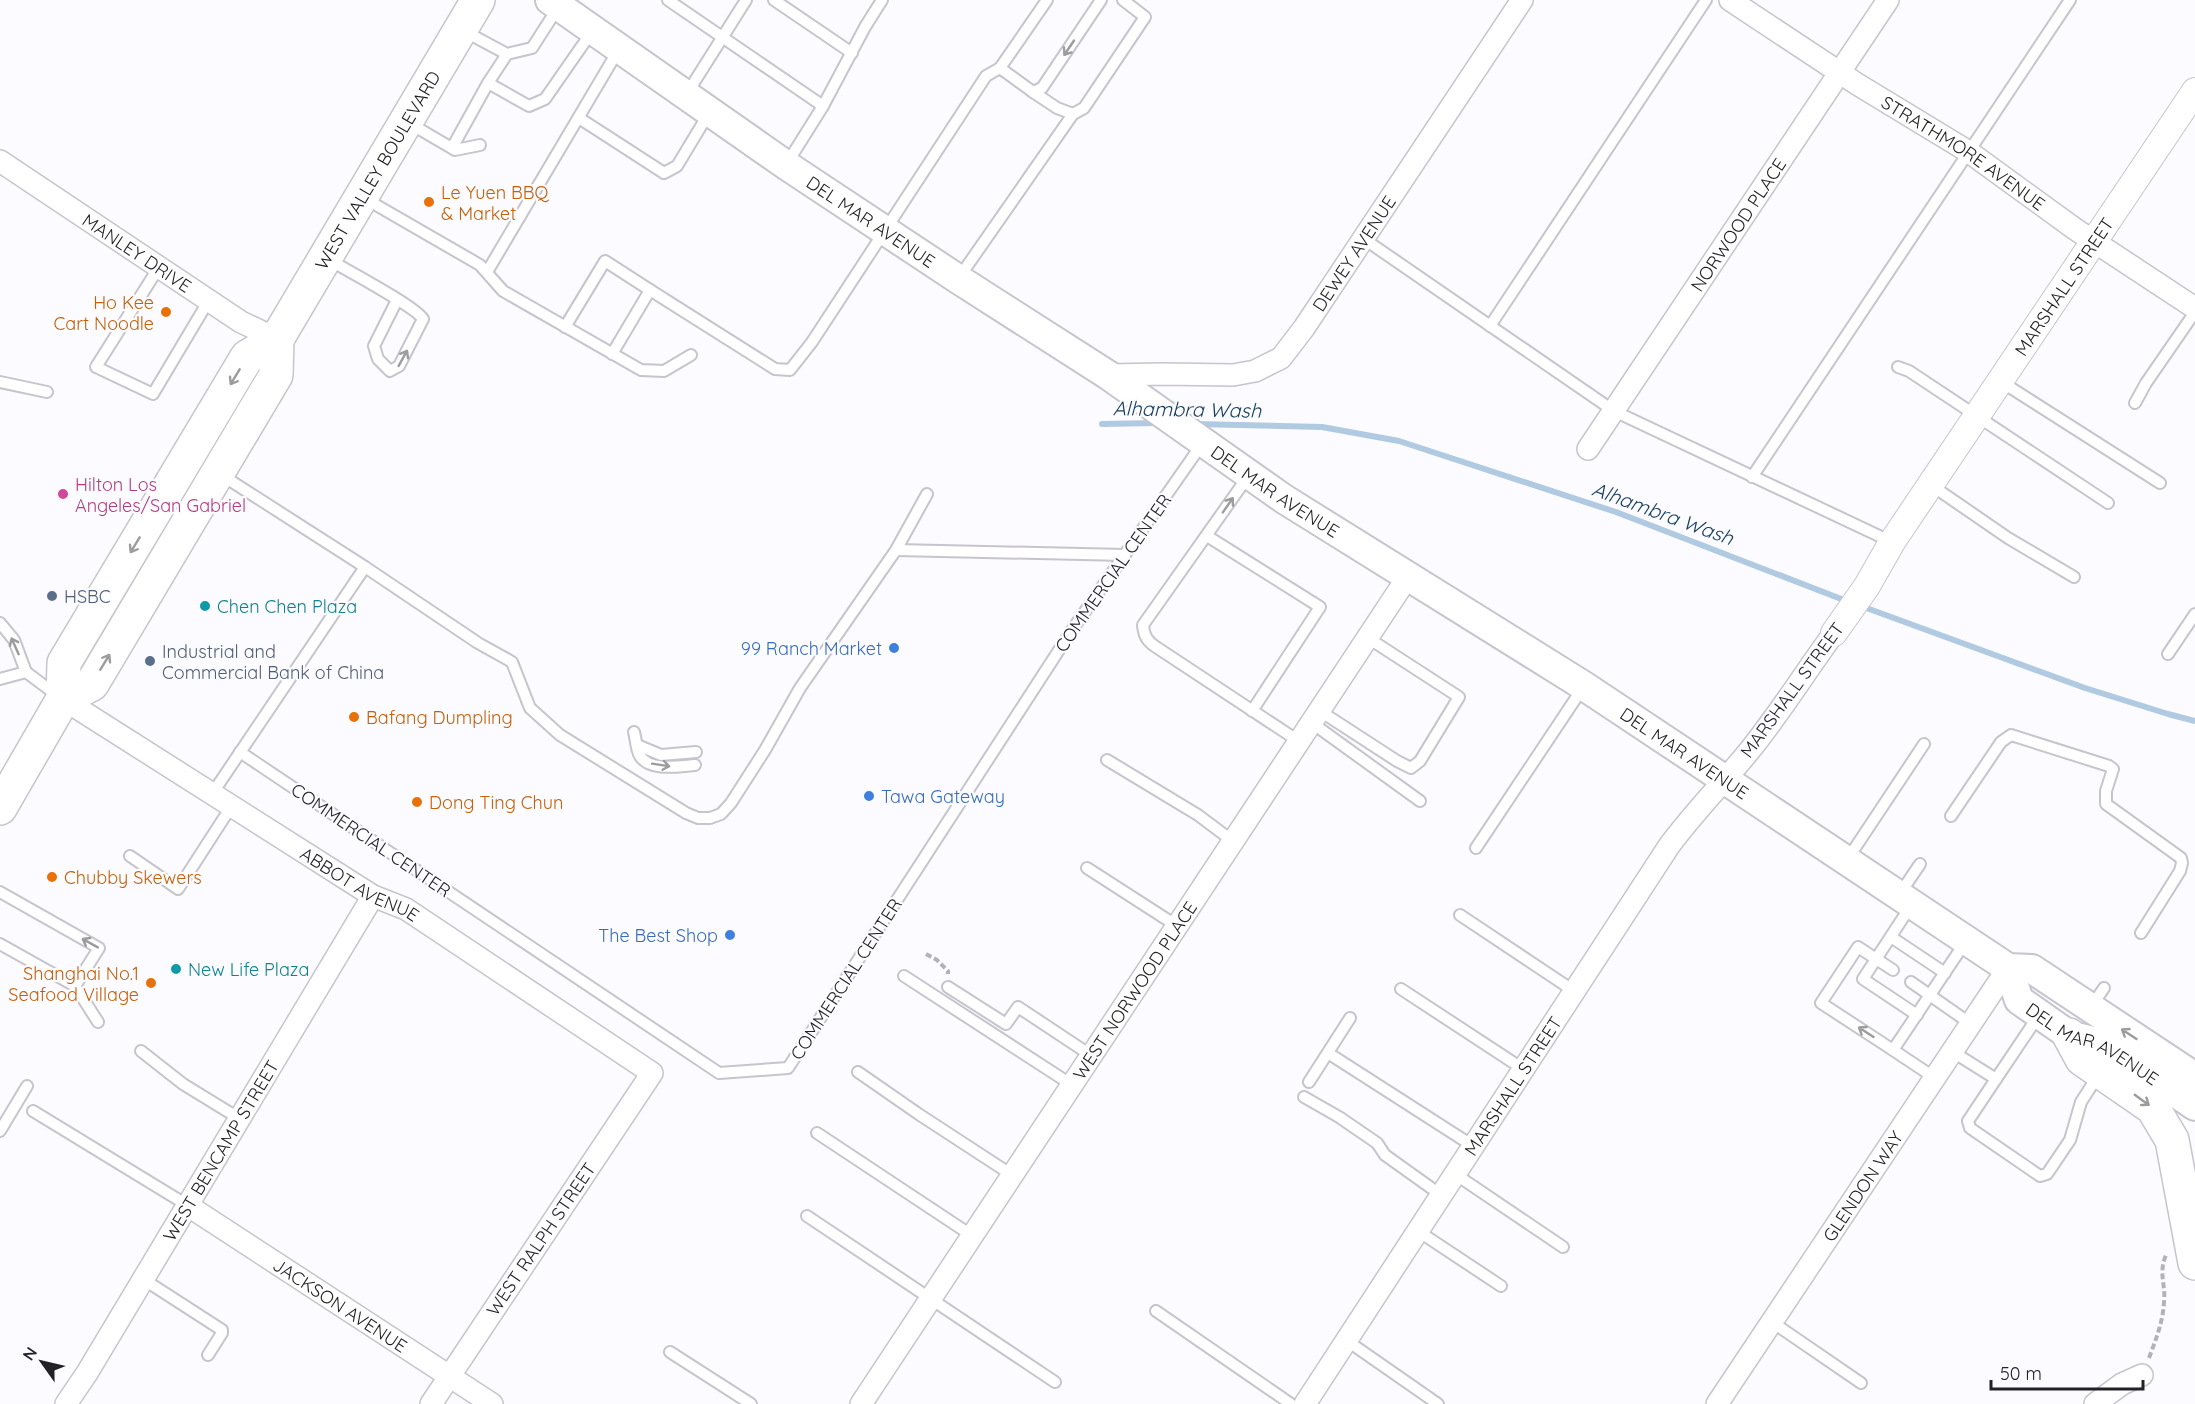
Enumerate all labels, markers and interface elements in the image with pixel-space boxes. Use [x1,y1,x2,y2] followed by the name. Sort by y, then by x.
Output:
[1063,40,1075,56] one-way arrow
[309,66,445,273] street label: WEST VALLEY BOULEVARD
[1877,90,2050,215] street label: STRATHMORE AVENUE
[1685,153,1791,296] street label: NORWOOD PLACE
[802,170,940,272] street label: DEL MAR AVENUE
[441,181,550,225] place label: Le Yuen BBQ & Market
[1307,191,1400,316] street label: DEWEY AVENUE
[422,195,436,209] marker: Le Yuen BBQ & Market
[78,208,196,297] street label: MANLEY DRIVE
[2009,213,2118,360] street label: MARSHALL STREET
[54,291,154,335] place label: Ho Kee Cart Noodle
[159,305,173,319] marker: Ho Kee Cart Noodle
[397,350,409,367] one-way arrow
[229,368,241,385] one-way arrow
[1113,395,1262,423] water label: Alhambra Wash
[1207,440,1344,542] street label: DEL MAR AVENUE
[75,473,246,517] place label: Hilton Los Angeles/San Gabriel
[1589,476,1738,550] water label: Alhambra Wash
[56,487,70,501] marker: Hilton Los Angeles/San Gabriel
[1050,489,1176,657] street label: COMMERCIAL CENTER
[1222,498,1234,514] one-way arrow
[129,536,141,553] one-way arrow
[64,585,111,608] place label: HSBC
[45,589,59,603] marker: HSBC
[217,595,357,618] place label: Chen Chen Plaza
[198,599,212,613] marker: Chen Chen Plaza
[1735,618,1849,762] street label: MARSHALL STREET
[741,637,882,660] place label: 99 Ranch Market
[9,638,21,656] one-way arrow
[162,640,384,684] place label: Industrial and Commercial Bank of China
[887,641,901,655] marker: 99 Ranch Market
[100,653,112,670] one-way arrow
[143,654,157,668] marker: Industrial and Commercial Bank of China
[1616,702,1753,804] street label: DEL MAR AVENUE
[366,706,513,729] place label: Bafang Dumpling
[347,710,361,724] marker: Bafang Dumpling
[650,759,670,770] one-way arrow
[287,778,455,902] street label: COMMERCIAL CENTER
[881,785,1005,808] place label: Tawa Gateway
[862,789,876,803] marker: Tawa Gateway
[429,791,563,814] place label: Dong Ting Chun
[410,795,424,809] marker: Dong Ting Chun
[296,841,424,926] street label: ABBOT AVENUE
[64,866,202,889] place label: Chubby Skewers
[45,870,59,884] marker: Chubby Skewers
[785,894,907,1064] street label: COMMERCIAL CENTER
[1067,897,1202,1084] street label: WEST NORWOOD PLACE
[598,924,718,947] place label: The Best Shop
[723,928,737,942] marker: The Best Shop
[81,936,98,948] one-way arrow
[188,958,309,981] place label: New Life Plaza
[8,962,139,1006] place label: Shanghai No.1 Seafood Village
[169,962,183,976] marker: New Life Plaza
[144,976,158,990] marker: Shanghai No.1 Seafood Village
[2022,997,2163,1090] street label: DEL MAR AVENUE
[1459,1012,1567,1160] street label: MARSHALL STREET
[1858,1026,1874,1038] one-way arrow
[2120,1027,2137,1040] one-way arrow
[157,1056,284,1245] street label: WEST BENCAMP STREET
[2134,1094,2150,1106] one-way arrow
[1817,1126,1908,1246] street label: GLENDON WAY
[481,1158,601,1320] street label: WEST RALPH STREET
[269,1253,412,1357] street label: JACKSON AVENUE
[12,1332,72,1392] north arrow
[18,1343,41,1364] text: N
[1991,1353,2142,1391] scale bar
[2000,1362,2042,1385] text: 50 m

